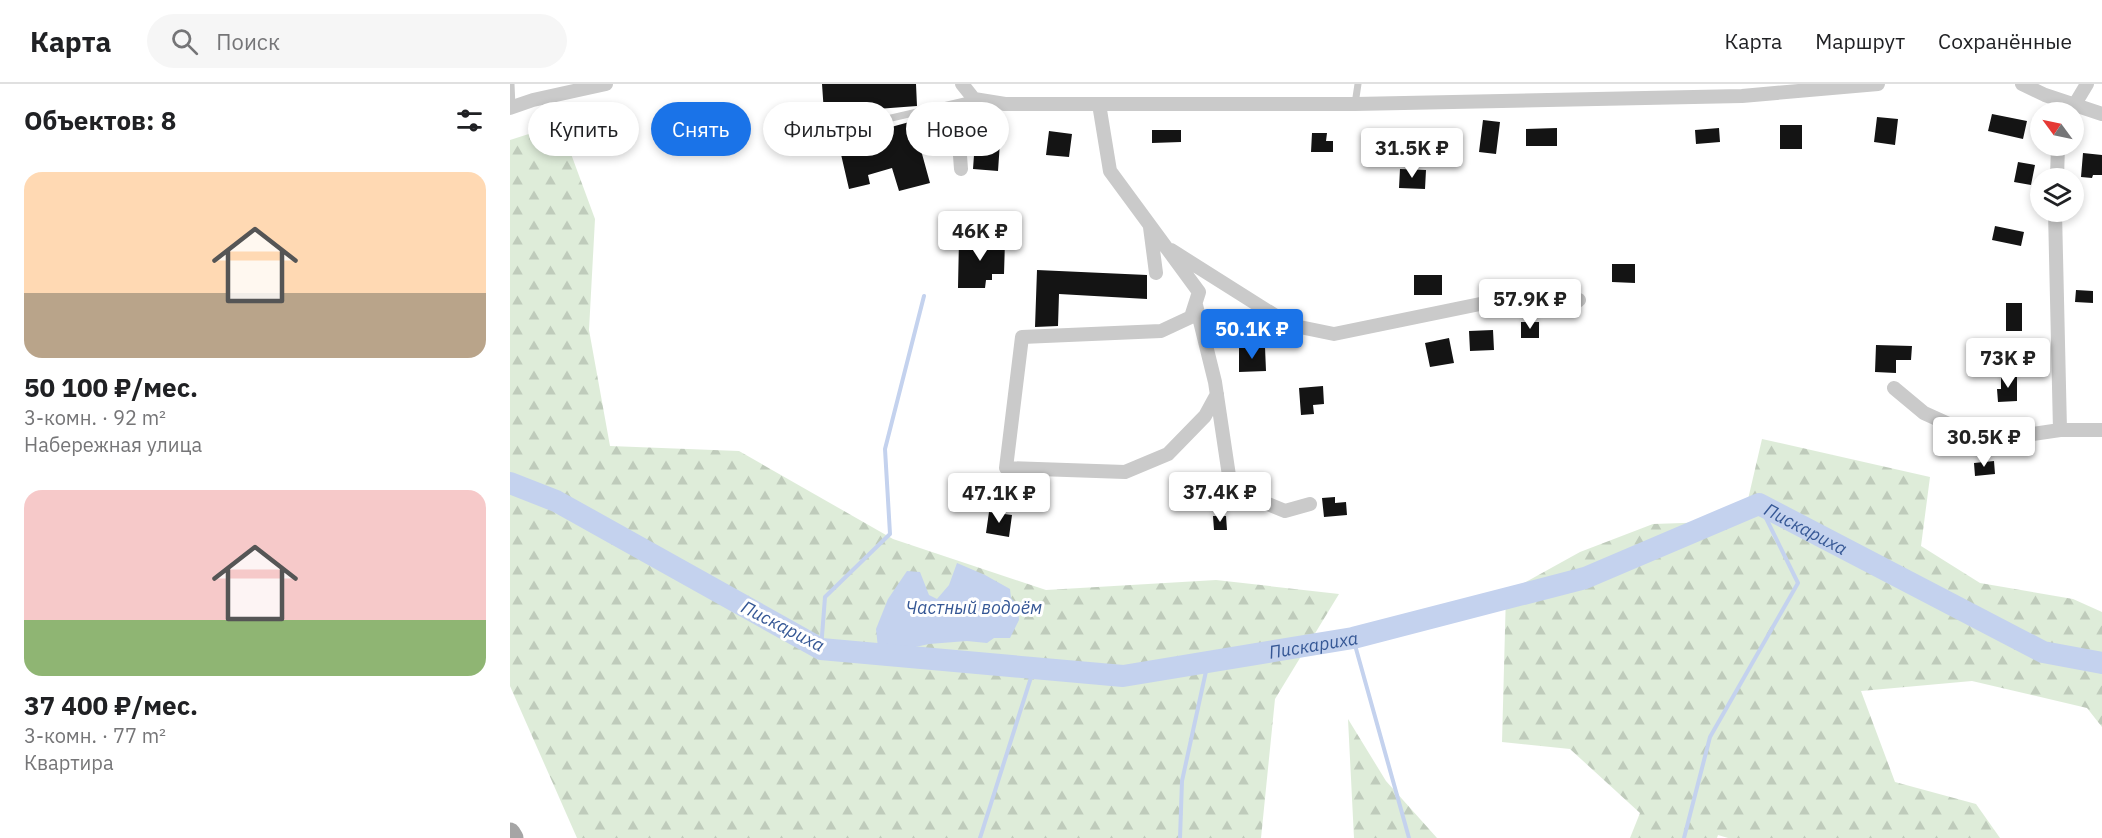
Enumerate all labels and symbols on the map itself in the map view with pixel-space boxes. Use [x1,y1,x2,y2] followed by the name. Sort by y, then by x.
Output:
[2030,102,2084,156] north arrow
[1357,128,1467,179] pin: 31.5K ₽
[938,211,1022,262] pin: 46K ₽
[1475,279,1585,330] pin: 57.9K ₽
[1197,309,1307,360] pin: 50.1K ₽
[1966,338,2050,389] pin: 73K ₽
[1929,417,2039,468] pin: 30.5K ₽
[1165,472,1275,523] pin: 37.4K ₽
[944,473,1054,524] pin: 47.1K ₽
[1761,497,1851,560] water label: Пискариха
[738,595,828,657] water label: Пискариха
[906,596,1042,619] water label: Частный водоём
[1267,626,1360,663] water label: Пискариха

